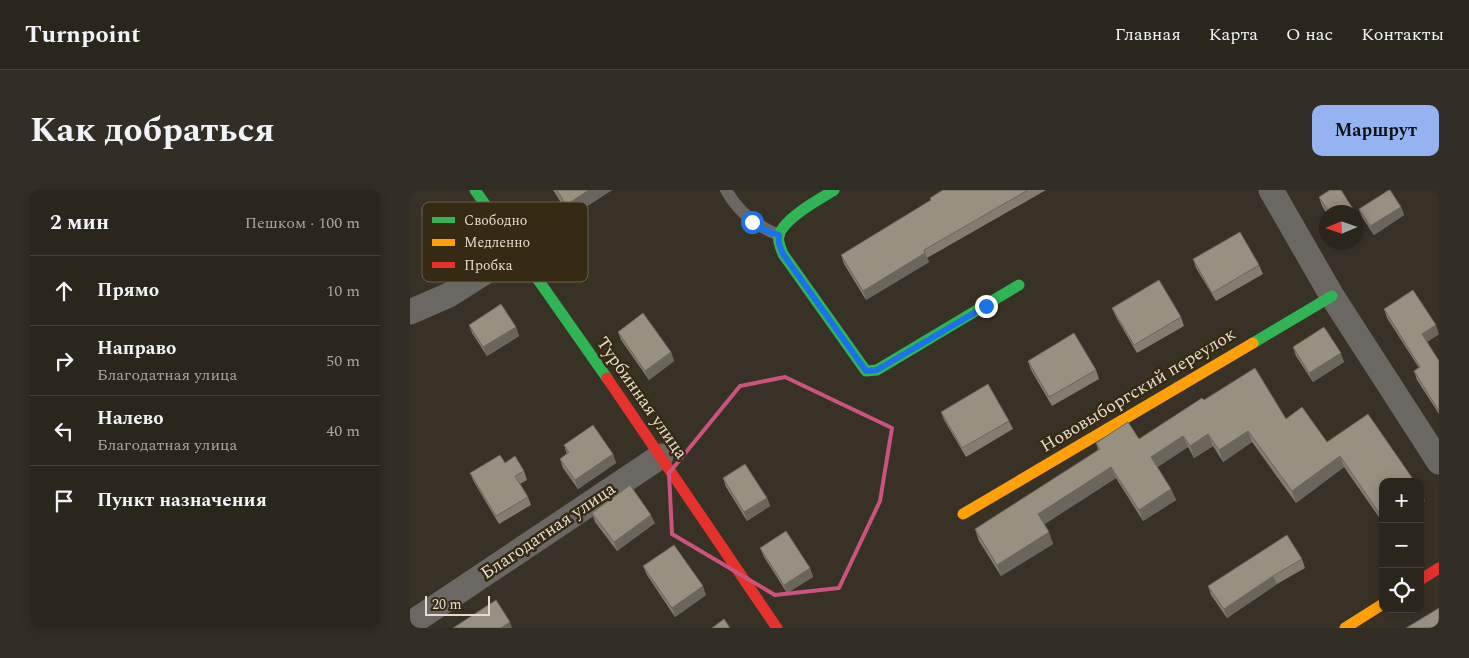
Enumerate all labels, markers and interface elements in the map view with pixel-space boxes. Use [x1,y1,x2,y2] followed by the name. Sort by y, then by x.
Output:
[25,17,141,53] text: Turnpoint
[1115,21,1181,48] text: Главная
[1209,21,1258,48] text: Карта
[1286,21,1333,48] text: О нас
[1361,21,1444,48] text: Контакты
[30,104,275,157] text: Как добраться
[1312,105,1439,156] button: Маршрут
[422,202,588,282] legend
[1319,205,1364,250] north arrow
[50,207,109,239] text: 2 мин
[464,210,527,231] text: Свободно
[245,211,360,235] text: Пешком · 100 m
[741,211,764,234] route start
[464,232,530,253] text: Медленно
[464,255,513,276] text: Пробка
[97,276,159,305] text: Прямо
[50,277,78,305] icon: ahead
[326,279,360,303] text: 10 m
[975,295,998,318] route end
[1035,321,1241,459] street label: Нововыборгский переулок
[590,331,695,465] street label: Турбинная улица
[97,334,176,363] text: Направо
[50,347,78,375] icon: right
[326,349,360,373] text: 50 m
[97,363,237,387] text: Благодатная улица
[97,404,164,433] text: Налево
[50,417,78,445] icon: left
[326,419,360,443] text: 40 m
[97,433,237,457] text: Благодатная улица
[475,476,621,586] street label: Благодатная улица
[1379,478,1424,613] map controls
[1379,478,1424,523] button: +
[97,486,267,515] text: Пункт назначения
[50,487,78,515] icon: arrive
[1379,523,1424,568] button: −
[1379,568,1424,613] button: locate
[425,593,490,616] scale bar
[432,594,462,615] text: 20 m

